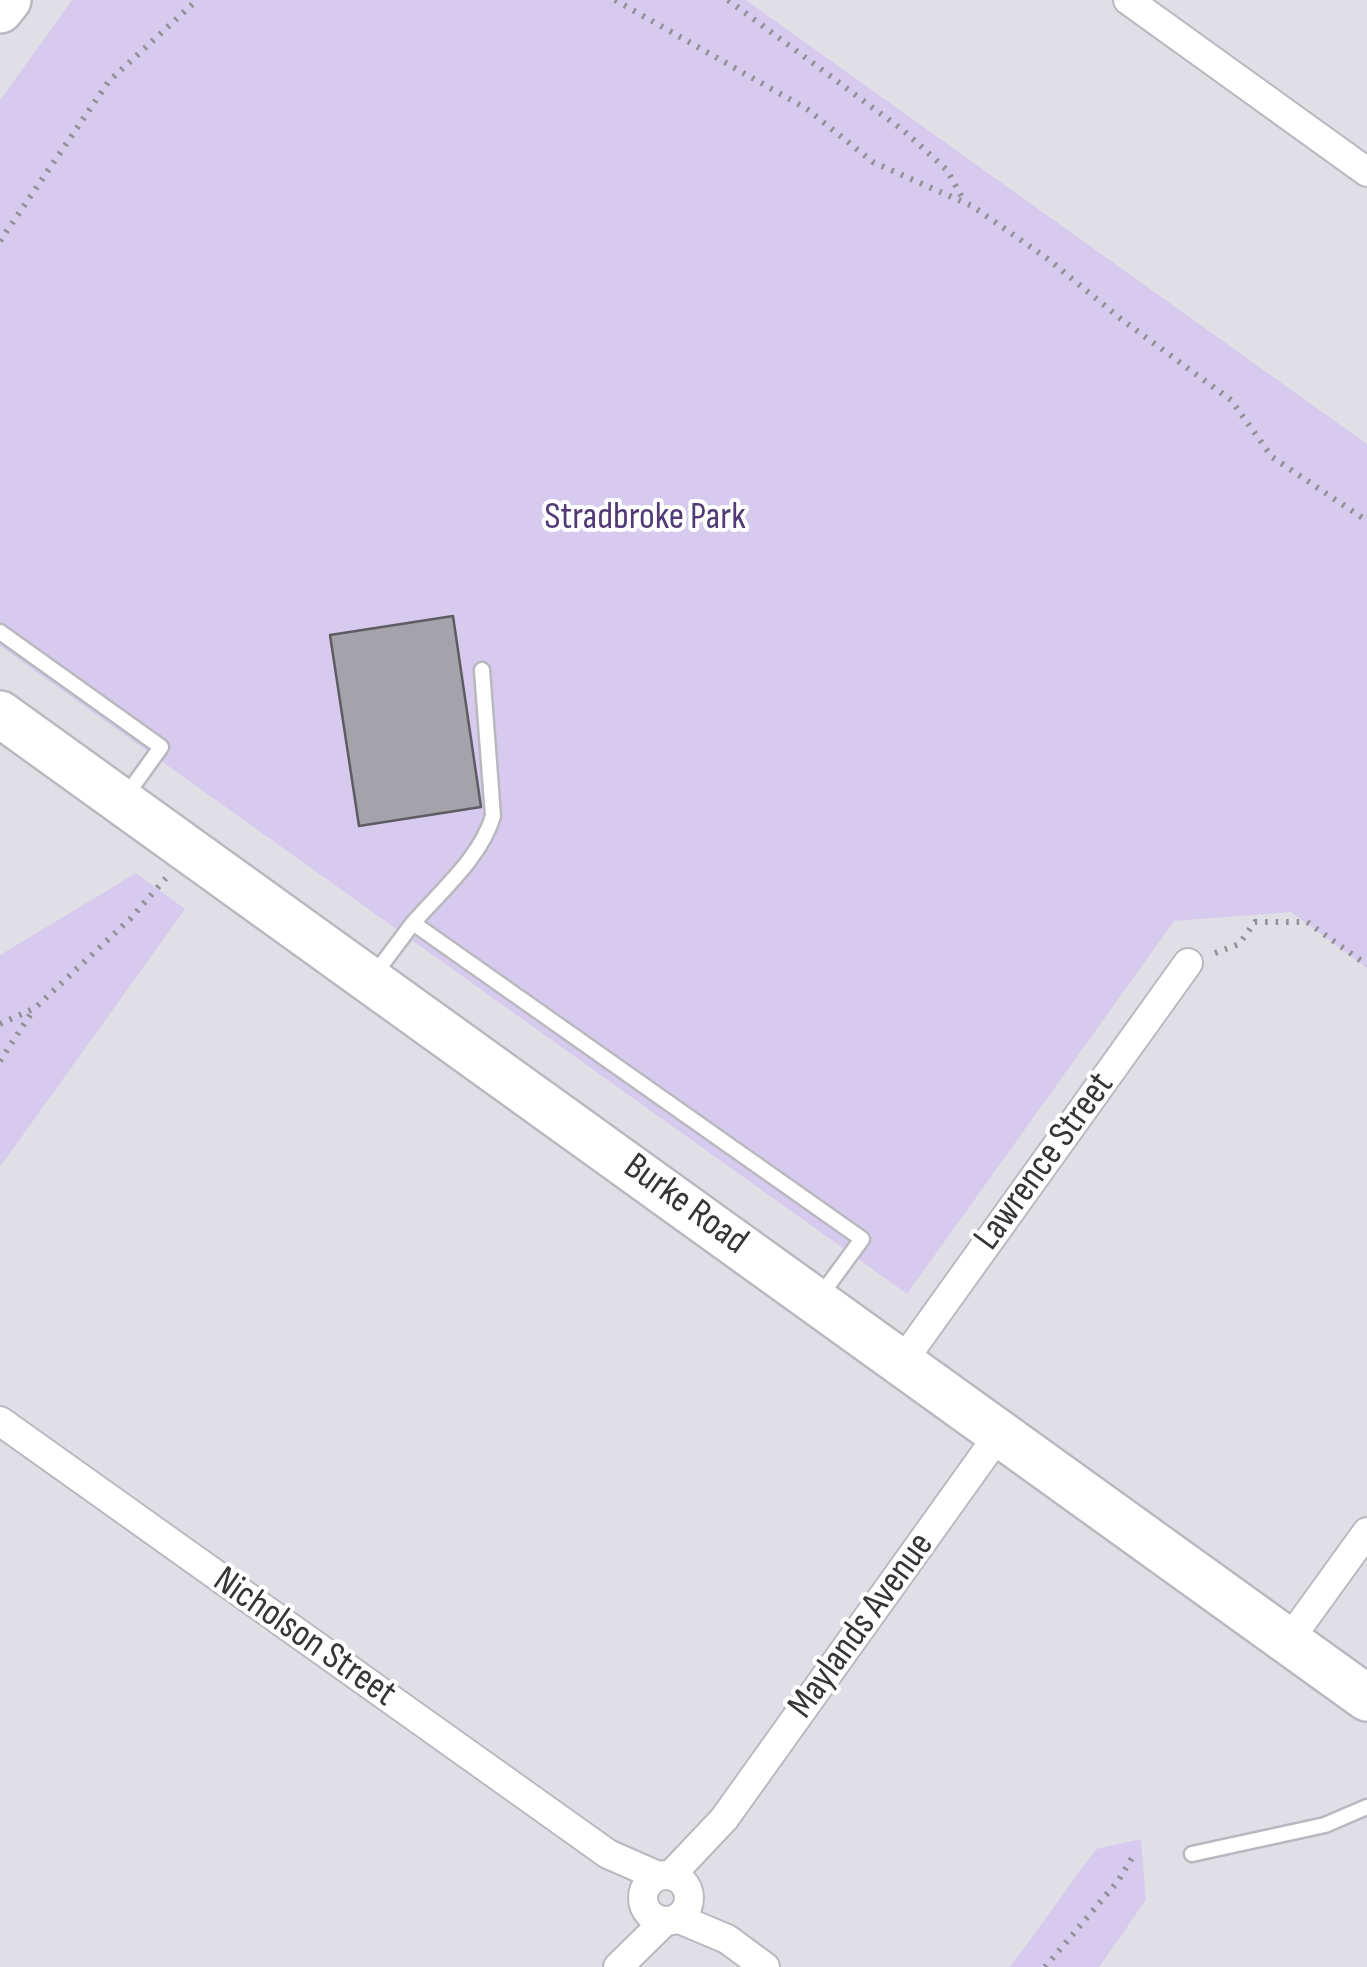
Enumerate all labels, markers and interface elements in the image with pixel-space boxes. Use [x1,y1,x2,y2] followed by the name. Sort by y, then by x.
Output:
[544,495,746,541] park label: Stradbroke Park
[965,1064,1125,1260] street label: Lawrence Street
[614,1145,756,1265] street label: Burke Road
[779,1524,945,1728] street label: Maylands Avenue
[204,1558,404,1718] street label: Nicholson Street

